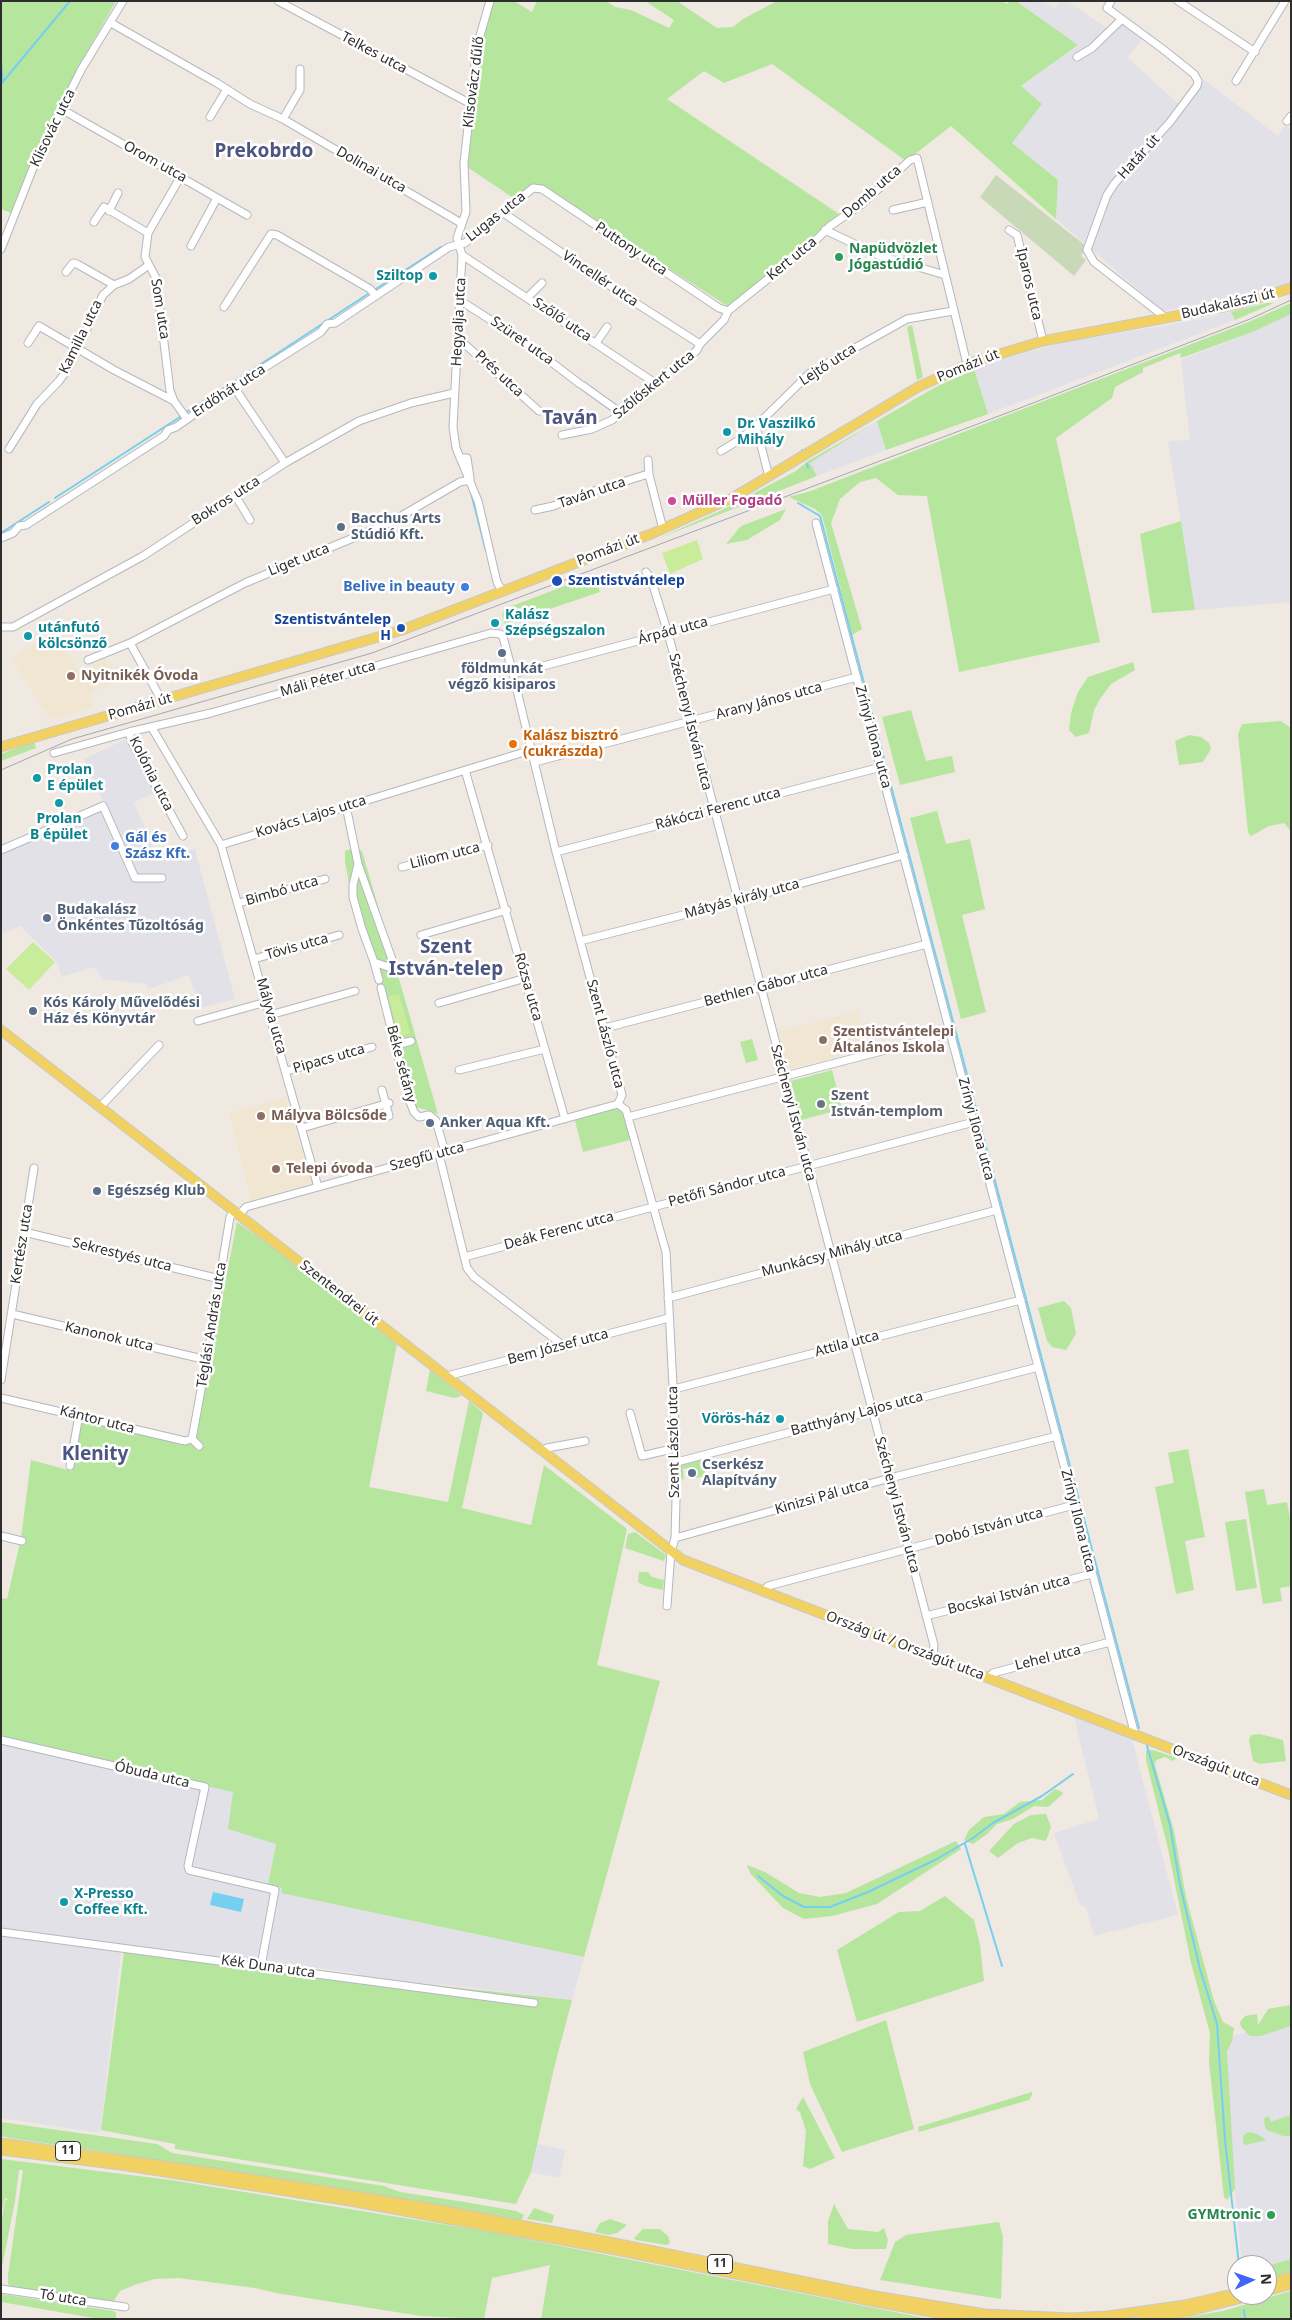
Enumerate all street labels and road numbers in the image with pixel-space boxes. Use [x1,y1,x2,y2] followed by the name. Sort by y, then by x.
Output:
[338,29,410,77] street label: Telkes utca
[460,35,488,129] street label: Klisovácz dűlő
[27,86,79,170] street label: Klisovác utca
[1115,131,1163,183] street label: Határ út
[120,138,190,186] street label: Orom utca
[333,143,409,197] street label: Dolinai utca
[839,162,905,222] street label: Domb utca
[463,189,529,245] street label: Lugas utca
[592,219,670,279] street label: Puttony utca
[764,234,820,284] street label: Kert utca
[1013,246,1045,322] street label: Iparos utca
[559,247,641,311] street label: Vincellér utca
[147,277,173,341] street label: Som utca
[448,277,470,367] street label: Hegyalja utca
[1180,285,1276,323] street label: Budakalászi út
[530,294,594,346] street label: Szőlő utca
[56,297,106,377] street label: Kamilla utca
[487,313,557,369] street label: Szüret utca
[796,340,860,390] street label: Lejtő utca
[935,346,1001,386] street label: Pomázi út
[471,347,527,401] street label: Prés utca
[610,347,698,423] street label: Szőlőskert utca
[189,361,269,421] street label: Erdőhát utca
[189,473,263,529] street label: Bokros utca
[556,474,628,512] street label: Taván utca
[574,530,642,570] street label: Pomázi út
[266,540,332,580] street label: Liget utca
[636,614,710,648] street label: Árpád utca
[665,652,715,792] street label: Széchenyi István utca
[278,657,378,701] street label: Máli Péter utca
[714,679,824,723] street label: Arany János utca
[851,684,895,790] street label: Zrínyi Ilona utca
[106,690,174,724] street label: Pomázi út
[125,734,177,814] street label: Kolónia utca
[654,784,782,834] street label: Rákóczi Ferenc utca
[254,792,368,842] street label: Kovács Lajos utca
[408,839,482,873] street label: Liliom utca
[244,873,320,909] street label: Bimbó utca
[683,876,801,922] street label: Mátyás király utca
[264,930,330,964] street label: Tövis utca
[510,951,546,1023] street label: Rózsa utca
[702,961,830,1011] street label: Bethlen Gábor utca
[252,976,290,1056] street label: Mályva utca
[582,978,628,1090] street label: Szent László utca
[383,1024,419,1104] street label: Béke sétány
[291,1041,367,1077] street label: Pipacs utca
[767,1043,819,1183] street label: Széchenyi István utca
[954,1076,998,1182] street label: Zrínyi Ilona utca
[388,1139,466,1175] street label: Szegfű utca
[666,1163,788,1211] street label: Petőfi Sándor utca
[7,1203,37,1285] street label: Kertész utca
[502,1208,616,1254] street label: Deák Ferenc utca
[760,1227,904,1281] street label: Munkácsy Mihály utca
[71,1235,173,1275] street label: Sekrestyés utca
[296,1257,382,1329] street label: Szentendrei út
[194,1261,230,1389] street label: Téglási András utca
[63,1319,155,1355] street label: Kanonok utca
[506,1325,610,1369] street label: Bem József utca
[813,1327,881,1361] street label: Attila utca
[665,1386,683,1498] street label: Szent László utca
[789,1388,925,1440] street label: Batthyány Lajos utca
[58,1403,136,1437] street label: Kántor utca
[871,1435,923,1575] street label: Széchenyi István utca
[1057,1468,1099,1574] street label: Zrínyi Ilona utca
[773,1476,871,1518] street label: Kinizsi Pál utca
[933,1504,1045,1550] street label: Dobó István utca
[946,1572,1072,1618] street label: Bocskai István utca
[823,1608,987,1684] street label: Ország út / Országút utca
[1013,1642,1083,1674] street label: Lehel utca
[1170,1742,1262,1790] street label: Országút utca
[113,1758,191,1792] street label: Óbuda utca
[220,1952,316,1982] street label: Kék Duna utca
[56,2142,80,2160] road number: 11
[708,2254,732,2274] road number: 11
[38,2286,88,2310] street label: Tó utca

